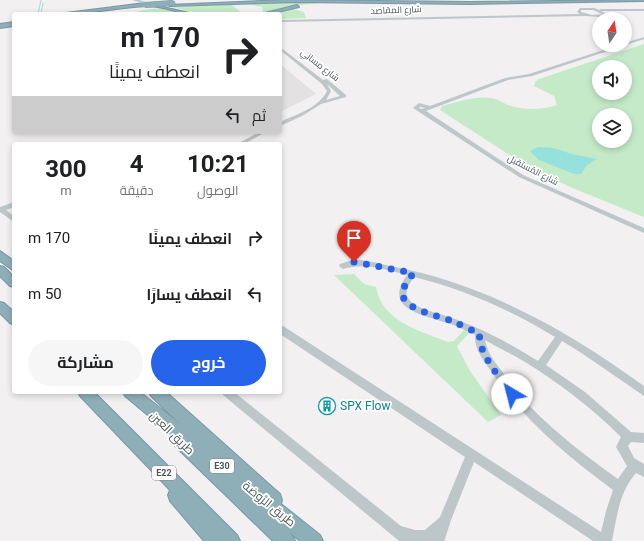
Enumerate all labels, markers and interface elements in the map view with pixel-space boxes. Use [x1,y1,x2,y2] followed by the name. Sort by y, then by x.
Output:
[370,4,422,17] street label: شارع المقاصد
[592,12,632,52] north arrow
[592,12,632,148] map controls
[121,21,200,54] text: 170 m
[214,28,266,80] icon: right
[297,47,341,85] street label: شارع مِسانِي
[592,60,632,100] button: sound
[109,61,200,82] text: انعطف يمينًا
[222,104,244,126] icon: left
[252,107,266,125] text: ثم
[592,108,632,148] button: layers
[130,150,144,178] text: 4
[187,150,249,178] text: 10:21
[505,153,560,188] street label: شارع المُستقبل
[45,155,87,183] text: 300
[60,183,72,198] text: m
[120,183,154,198] text: دقيقة
[197,183,239,198] text: الوصول
[337,221,371,262] pin
[244,227,266,249] icon: right
[343,227,365,249] icon: arrive
[28,229,70,247] text: 170 m
[148,230,232,248] text: انعطف يمينًا
[244,283,266,305] icon: left
[28,285,62,303] text: 50 m
[146,286,232,304] text: انعطف يسارًا
[28,340,143,386] button: مشاركة
[151,340,266,386] button: خروج
[491,373,533,415] position arrow
[317,396,337,416] building icon: SPX Flow
[340,399,390,413] place label: SPX Flow
[147,408,197,458] street label: طريق العين
[210,459,234,473] road number: E30
[152,466,176,480] road number: E22
[240,478,298,530] street label: طريق الرَّوضة

